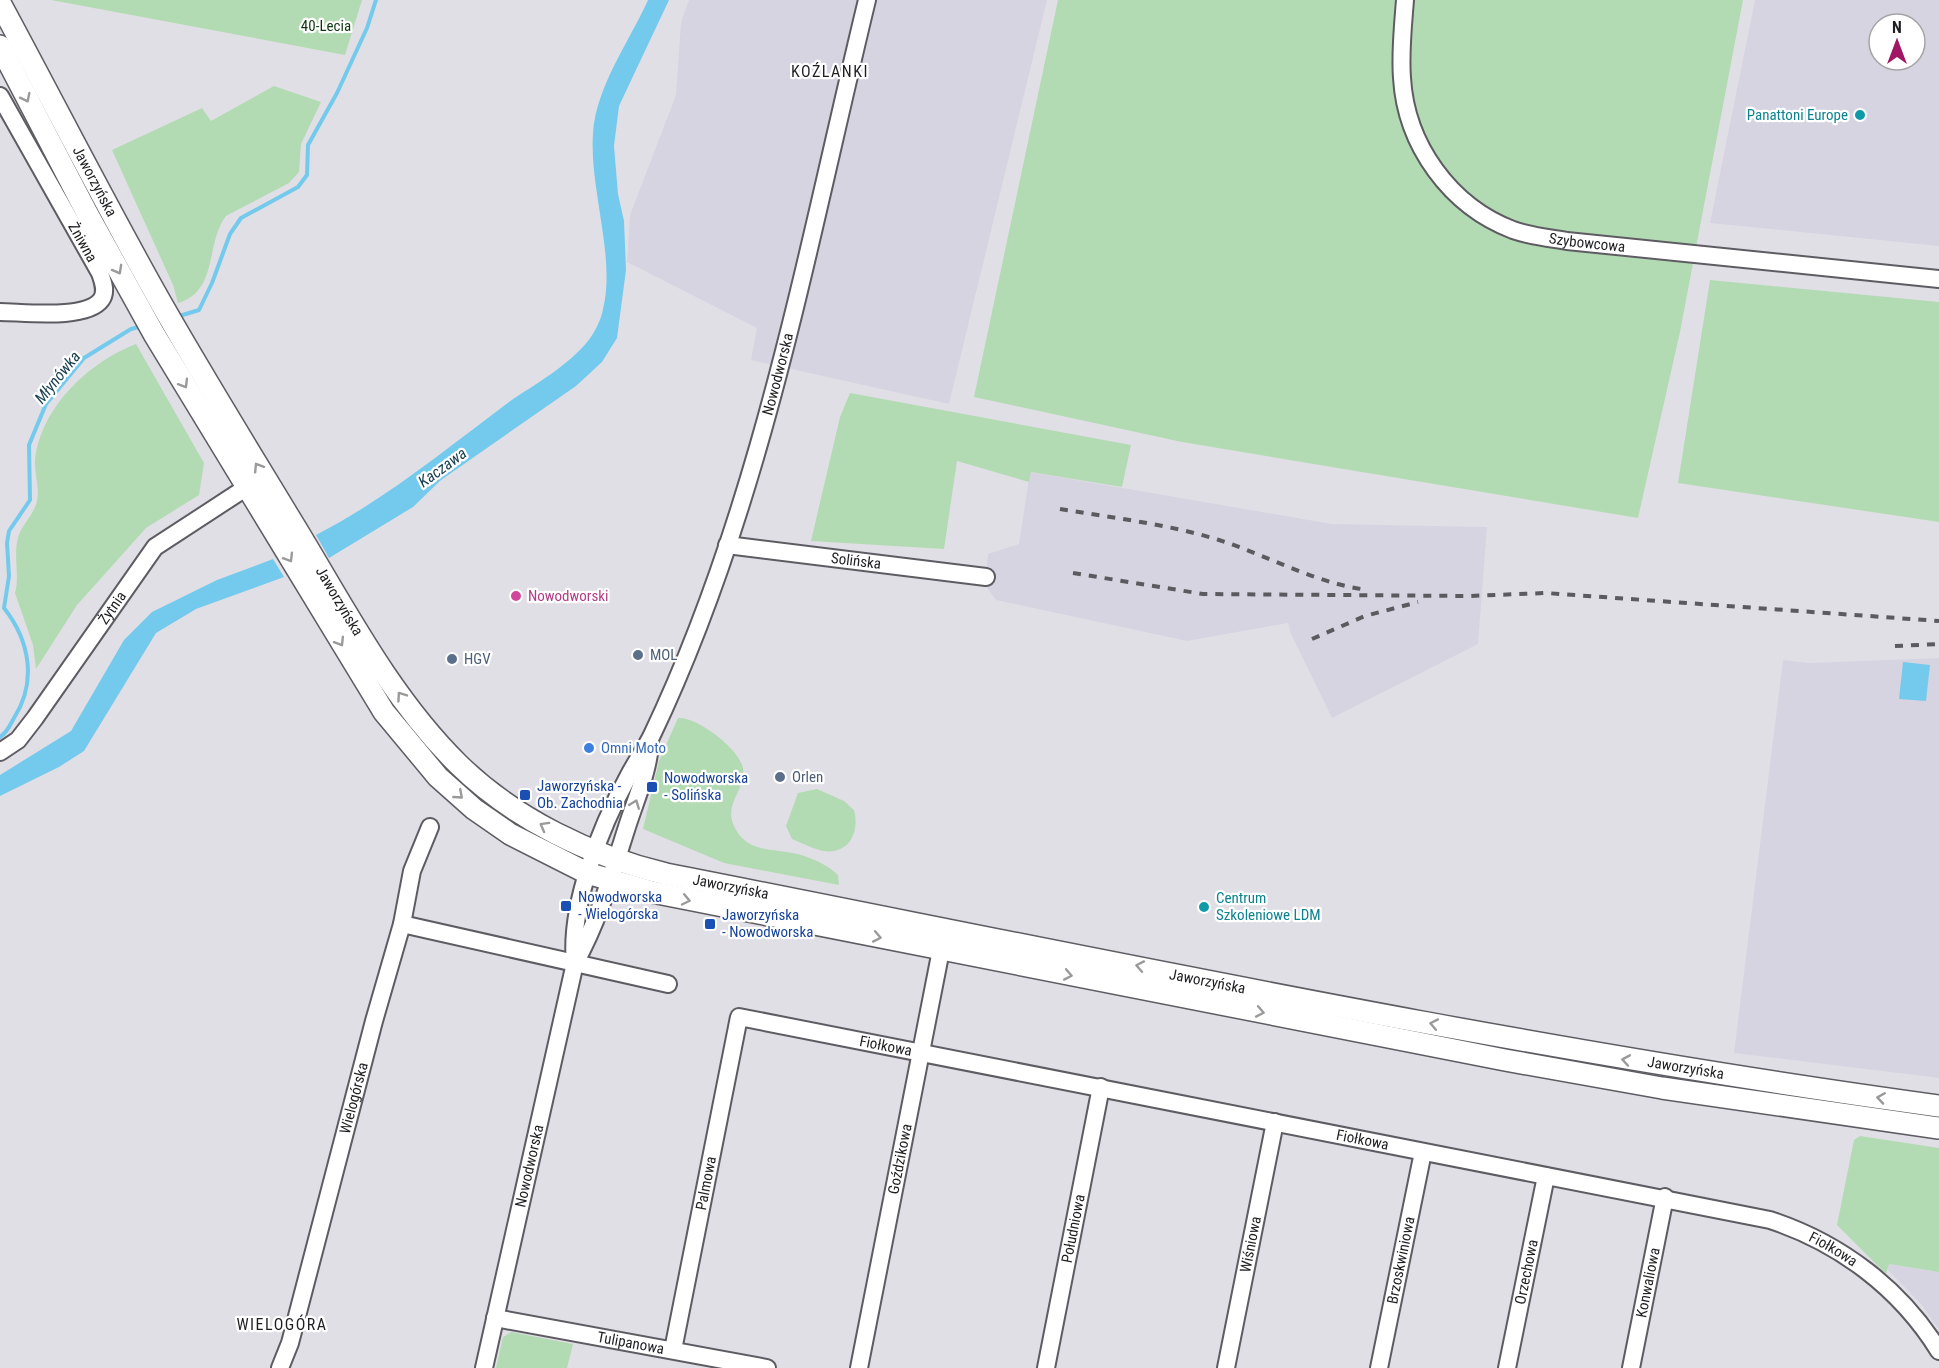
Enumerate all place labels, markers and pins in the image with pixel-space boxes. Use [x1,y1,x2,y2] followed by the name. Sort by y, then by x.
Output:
[1747,106,1848,124] place label: Panattoni Europe
[1853,108,1867,122] marker: Panattoni Europe
[528,587,608,605] place label: Nowodworski
[509,589,523,603] marker: Nowodworski
[650,646,677,664] place label: MOL
[631,648,645,662] marker: MOL
[464,650,491,668] place label: HGV
[445,652,459,666] marker: HGV
[601,739,666,757] place label: Omni Moto
[582,741,596,755] marker: Omni Moto
[792,768,823,786] place label: Orlen
[664,769,748,804] place label: Nowodworska - Solińska
[773,770,787,784] marker: Orlen
[537,777,623,812] place label: Jaworzyńska - Ob. Zachodnia
[645,780,659,794] marker: Nowodworska - Solińska
[518,788,532,802] marker: Jaworzyńska - Ob. Zachodnia
[578,888,662,923] place label: Nowodworska - Wielogórska
[1216,889,1321,924] place label: Centrum Szkoleniowe LDM
[559,899,573,913] marker: Nowodworska - Wielogórska
[1197,900,1211,914] marker: Centrum Szkoleniowe LDM
[722,906,813,941] place label: Jaworzyńska - Nowodworska
[703,917,717,931] marker: Jaworzyńska - Nowodworska

